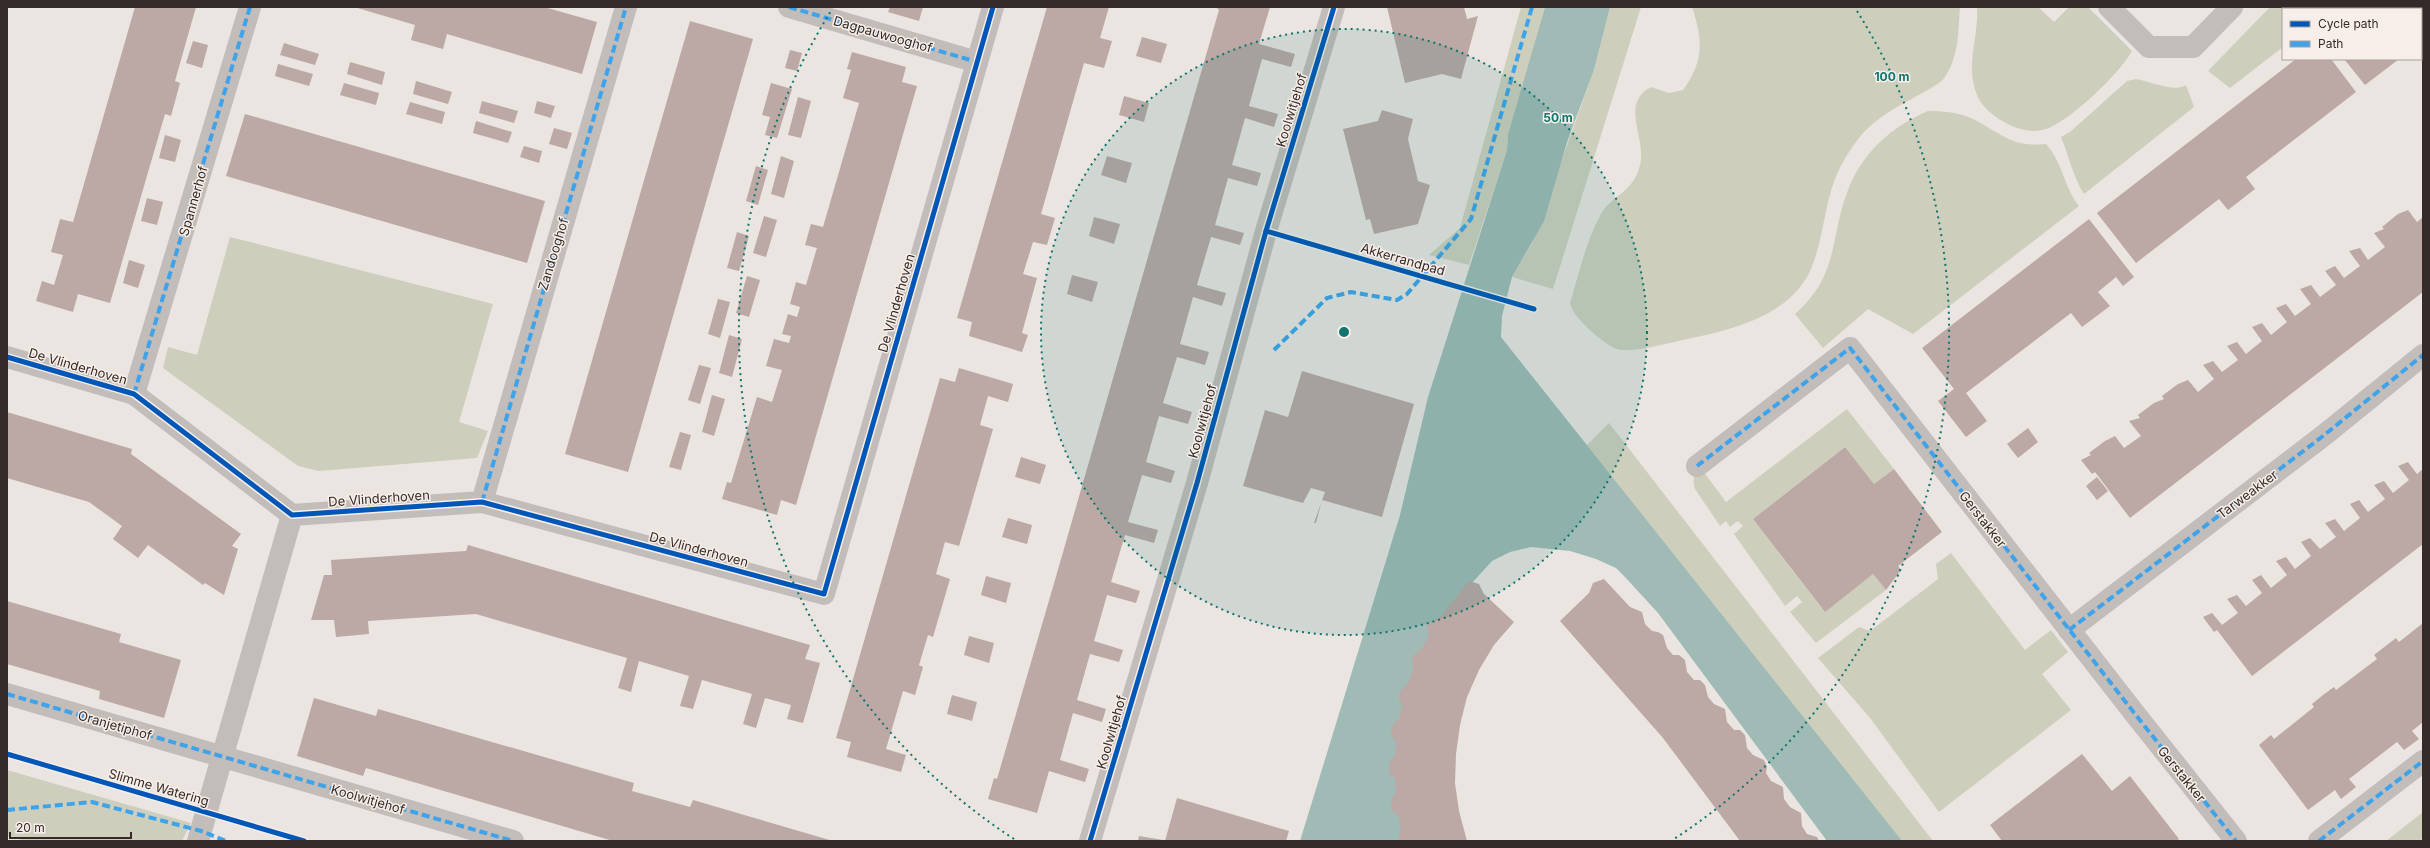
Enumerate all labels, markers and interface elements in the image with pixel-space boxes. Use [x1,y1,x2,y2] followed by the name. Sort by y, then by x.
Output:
[2282,8,2422,60] legend
[832,12,934,56] street label: Dagpauwooghof
[2318,16,2379,31] text: Cycle path
[2318,36,2343,51] text: Path
[1874,69,1910,84] text: 100 m
[1272,71,1310,149] street label: Koolwitjehof
[1543,110,1573,125] text: 50 m
[175,164,211,238] street label: Spannerhof
[534,216,572,292] street label: Zandooghof
[1359,239,1447,279] street label: Akkerrandpad
[874,252,918,354] street label: De Vlinderhoven
[1337,325,1351,339] centre of rings
[27,344,129,388] street label: De Vlinderhoven
[1184,382,1220,460] street label: Koolwitjehof
[2214,466,2280,522] street label: Tarweakker
[328,486,430,510] street label: De Vlinderhoven
[1956,488,2010,550] street label: Gerstakker
[648,528,750,570] street label: De Vlinderhoven
[1093,693,1129,771] street label: Koolwitjehof
[76,707,154,743] street label: Oranjetiphof
[2155,743,2209,805] street label: Gerstakker
[107,765,211,809] street label: Slimme Watering
[329,781,407,817] street label: Koolwitjehof
[10,814,131,840] scale bar
[16,820,45,835] text: 20 m

